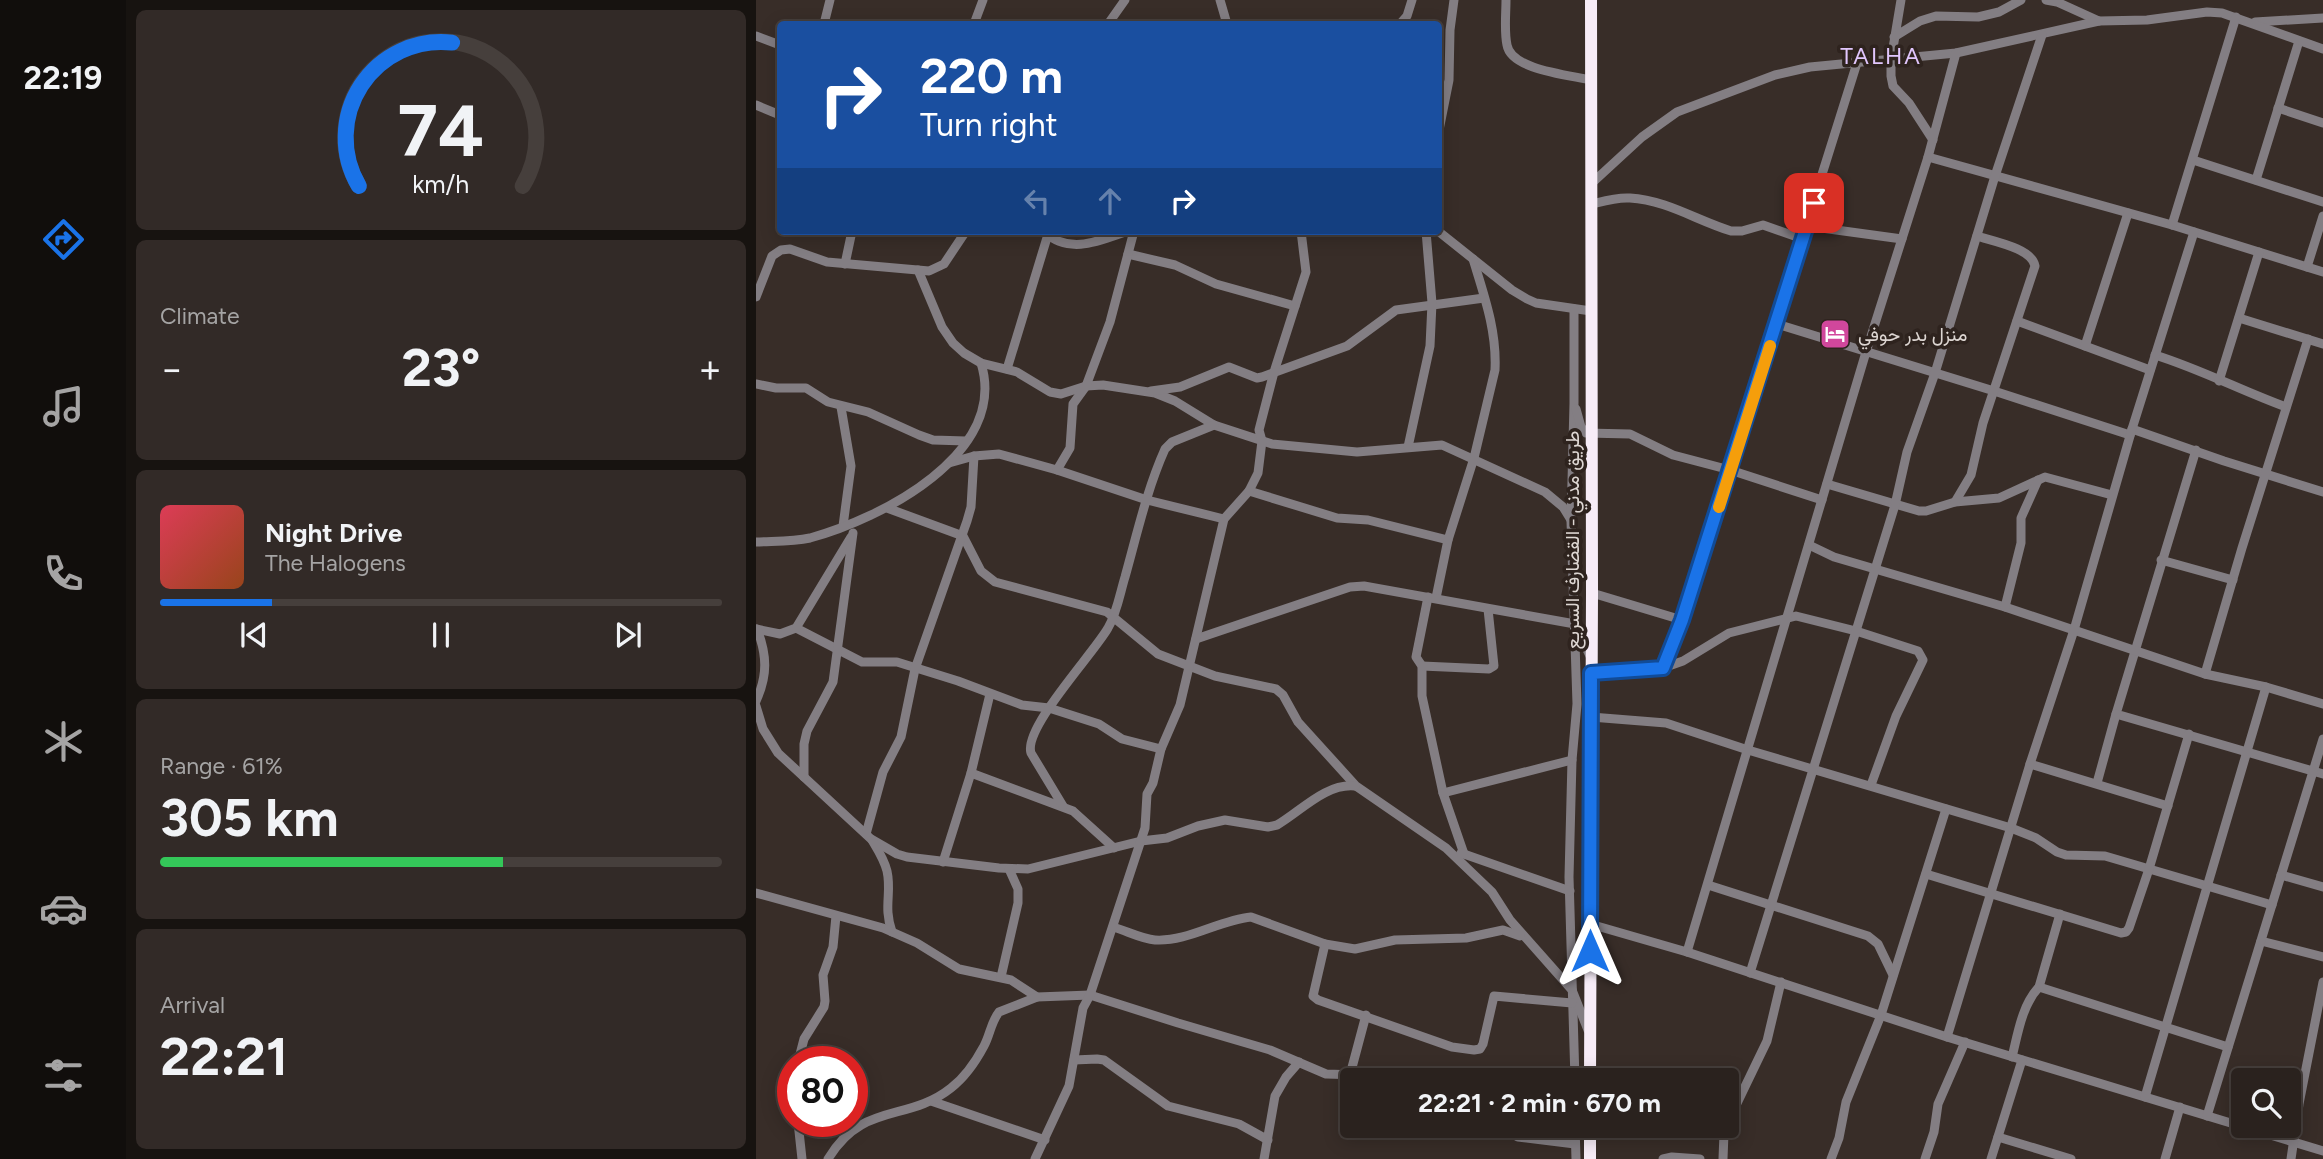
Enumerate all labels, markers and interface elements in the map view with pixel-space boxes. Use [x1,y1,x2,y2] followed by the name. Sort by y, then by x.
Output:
[1840,42,1922,70] district label: TALHA
[920,46,1063,105] text: 220 m
[805,49,896,140] icon: right
[24,59,102,97] text: 22:19
[398,87,484,174] text: 74
[920,106,1058,144] text: Turn right
[412,169,470,199] text: km/h
[1784,173,1844,233] pin
[1018,182,1056,220] icon: left
[1091,182,1129,220] icon: ahead
[1164,182,1202,220] icon: right
[1795,184,1833,222] icon: arrive
[39,215,88,264] icon: directions
[160,302,239,330] text: Climate
[1818,317,1852,351] hotel icon: منزل بدر حوفي
[1858,323,1967,350] place label: منزل بدر حوفي
[402,337,480,399] text: 23°
[160,346,184,392] text: −
[698,346,722,392] text: +
[39,382,88,431] icon: music
[1561,431,1588,649] street label: طريق مدني - القضارف السريع
[265,517,402,549] text: Night Drive
[39,549,88,598] icon: phone
[265,549,406,577] text: The Halogens
[235,616,273,654] icon: previous
[422,616,460,654] icon: pause
[609,616,647,654] icon: next
[39,717,88,766] icon: climate
[160,752,283,780] text: Range · 61%
[160,787,339,849] text: 305 km
[39,884,88,933] icon: car
[1553,914,1627,988] position arrow
[160,991,225,1019] text: Arrival
[160,1026,288,1088] text: 22:21
[777,1046,868,1137] speed limit sign: 80
[39,1051,88,1100] icon: filters
[2231,1068,2301,1138] map controls
[2231,1068,2301,1138] button: search
[1418,1087,1661,1119] text: 22:21 · 2 min · 670 m

